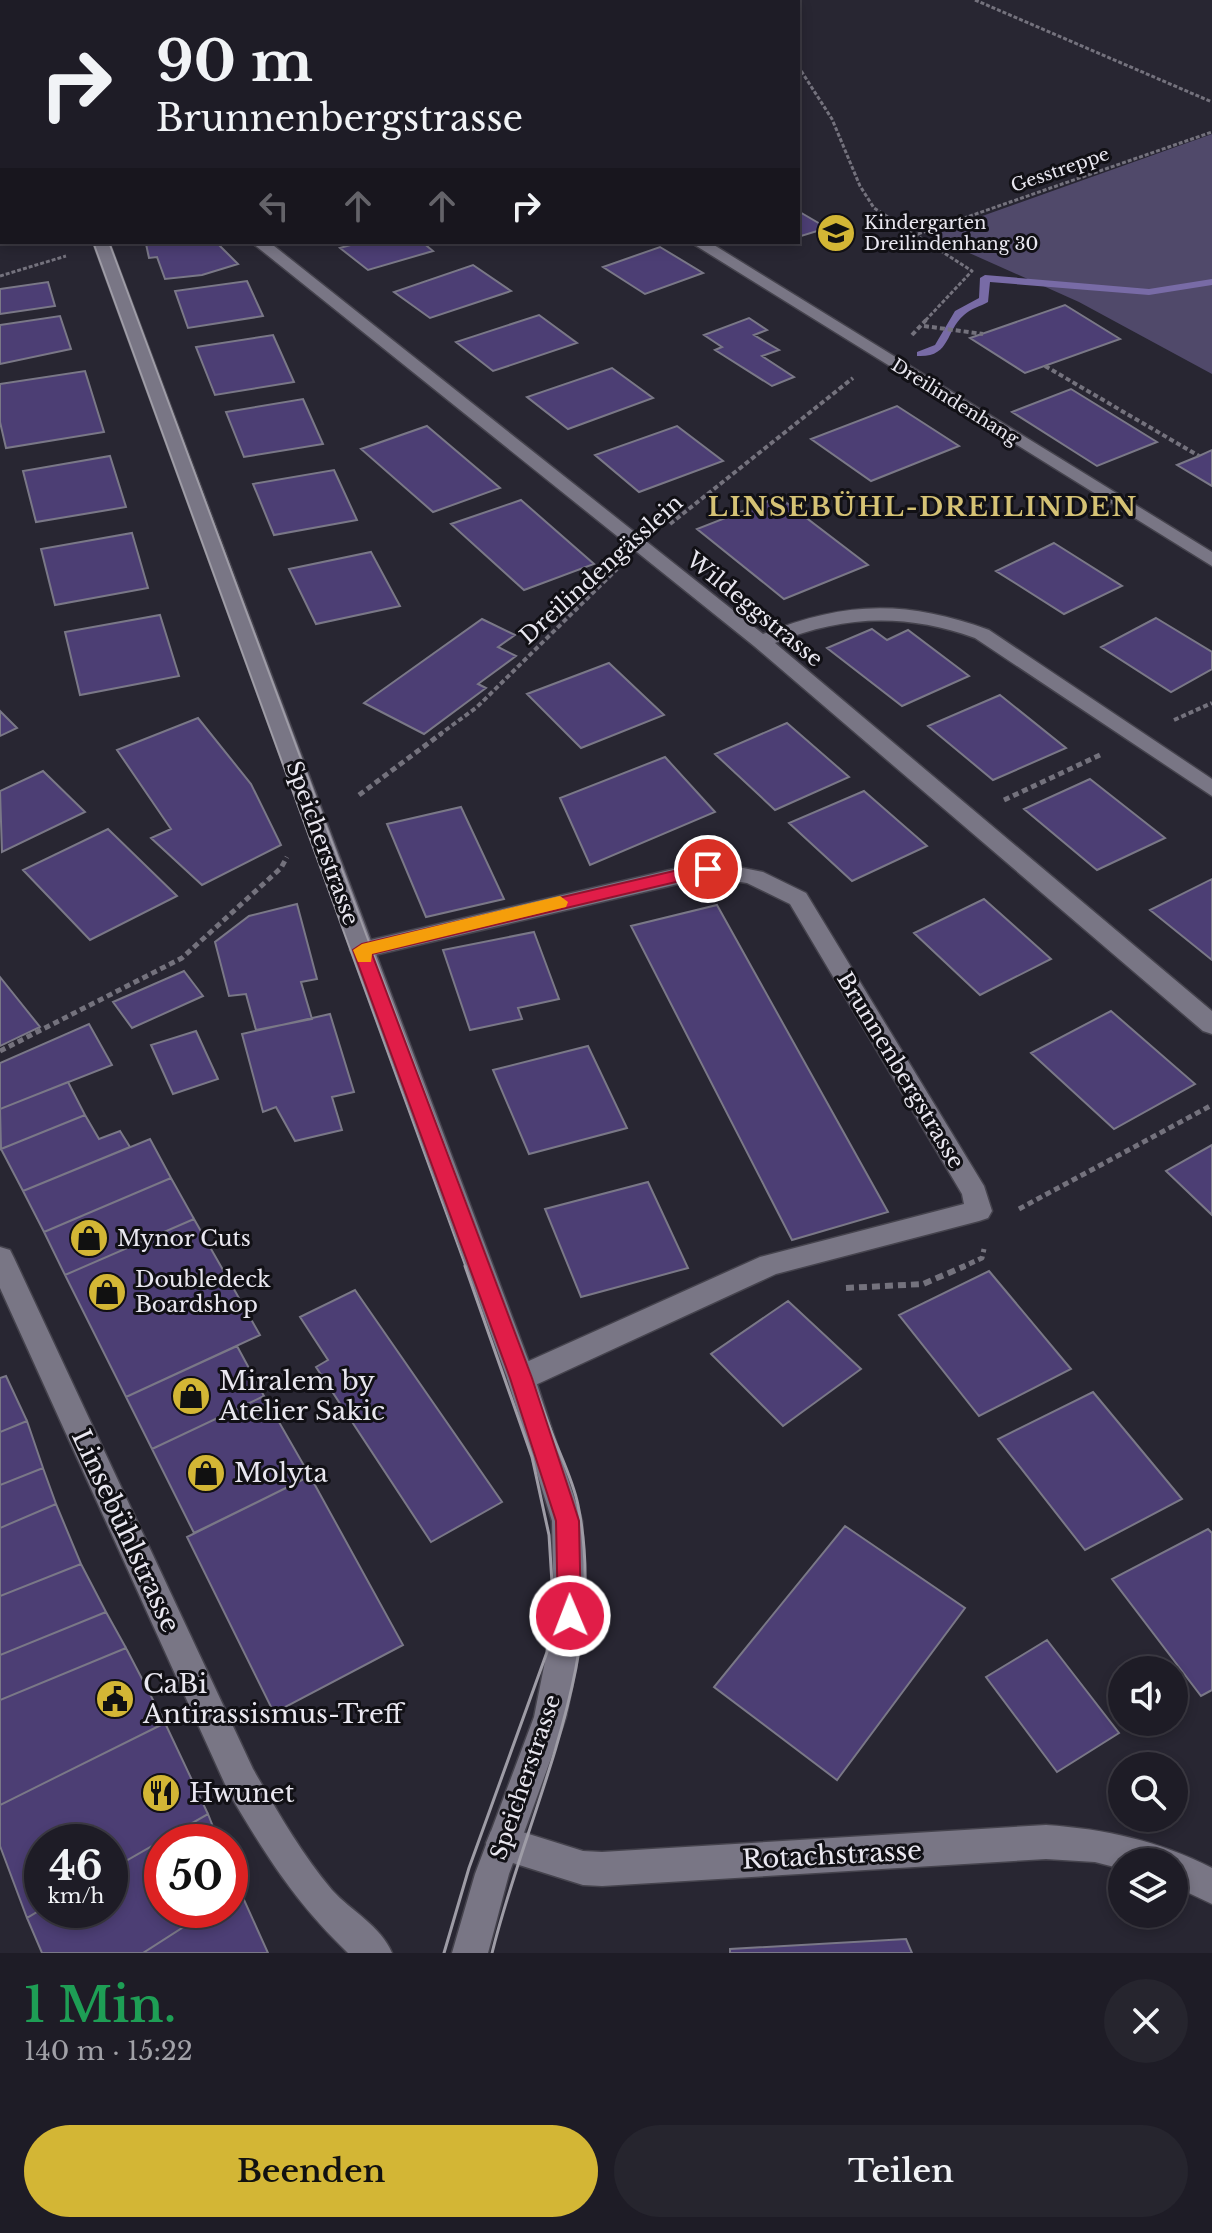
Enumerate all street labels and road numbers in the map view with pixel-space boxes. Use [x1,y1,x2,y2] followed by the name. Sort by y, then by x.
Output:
[1008,143,1112,197] street label: Gesstreppe
[887,354,1023,450] street label: Dreilindenhang
[514,489,688,650] street label: Dreilindengässlein
[680,545,828,673] street label: Wildeggstrasse
[280,757,365,929] street label: Speicherstrasse
[831,967,970,1173] street label: Brunnenbergstrasse
[65,1425,187,1637] street label: Linsebühlstrasse
[485,1691,566,1863] street label: Speicherstrasse
[741,1834,923,1876] street label: Rotachstrasse

